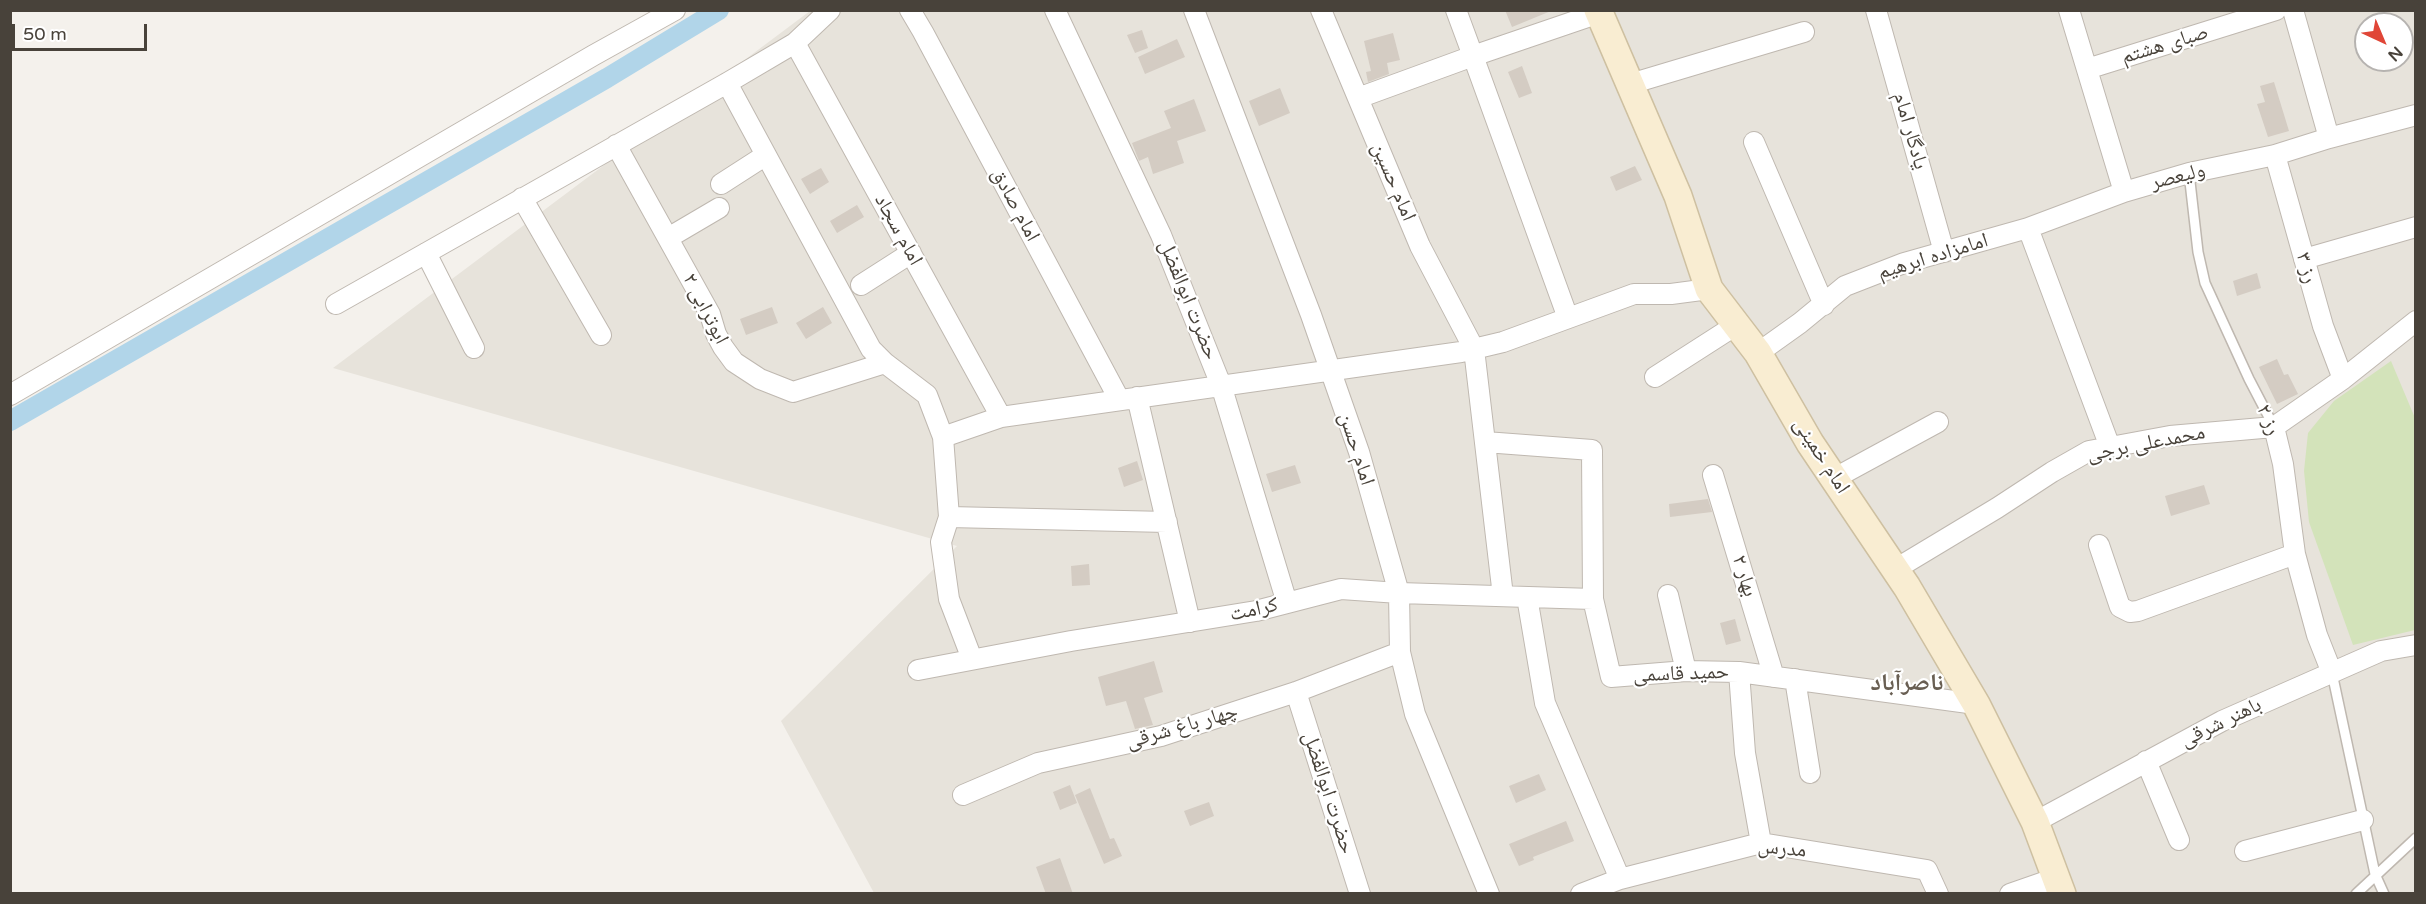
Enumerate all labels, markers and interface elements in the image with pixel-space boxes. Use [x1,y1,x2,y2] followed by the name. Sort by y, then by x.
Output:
[15,12,150,50] scale bar
[2354,12,2414,72] north arrow
[2118,20,2212,70] street label: صبای هشتم
[23,23,67,45] text: 50 m
[2384,42,2407,65] text: N
[1887,90,1933,172] street label: یادگار امام
[1365,139,1421,225] street label: امام حسین
[2148,158,2208,196] street label: ولیعصر
[985,164,1045,246] street label: امام صادق
[868,190,928,270] street label: امام سجاد
[1875,228,1991,286] street label: امامزاده ابرهیم
[1153,237,1223,363] street label: حضرت ابوالفضل
[2290,250,2322,286] street label: رز ۳
[676,269,734,349] street label: ابوترابی ۲
[2250,401,2286,439] street label: رز ۲
[1332,409,1380,489] street label: امام حسن
[1787,413,1855,499] street label: امام خمینی
[2085,420,2207,468] street label: محمدعلی برجی
[1726,552,1762,600] street label: بهار ۲
[1227,593,1281,627] street label: کرامت
[1633,660,1729,688] street label: حمید قاسمی
[1871,670,1943,698] district label: ناصرآباد
[2176,693,2266,753] street label: باهنر شرقی
[1123,699,1241,755] street label: چهار باغ شرقی
[1296,729,1360,857] street label: حضرت ابوالفضل
[1757,834,1807,864] street label: مدرس

